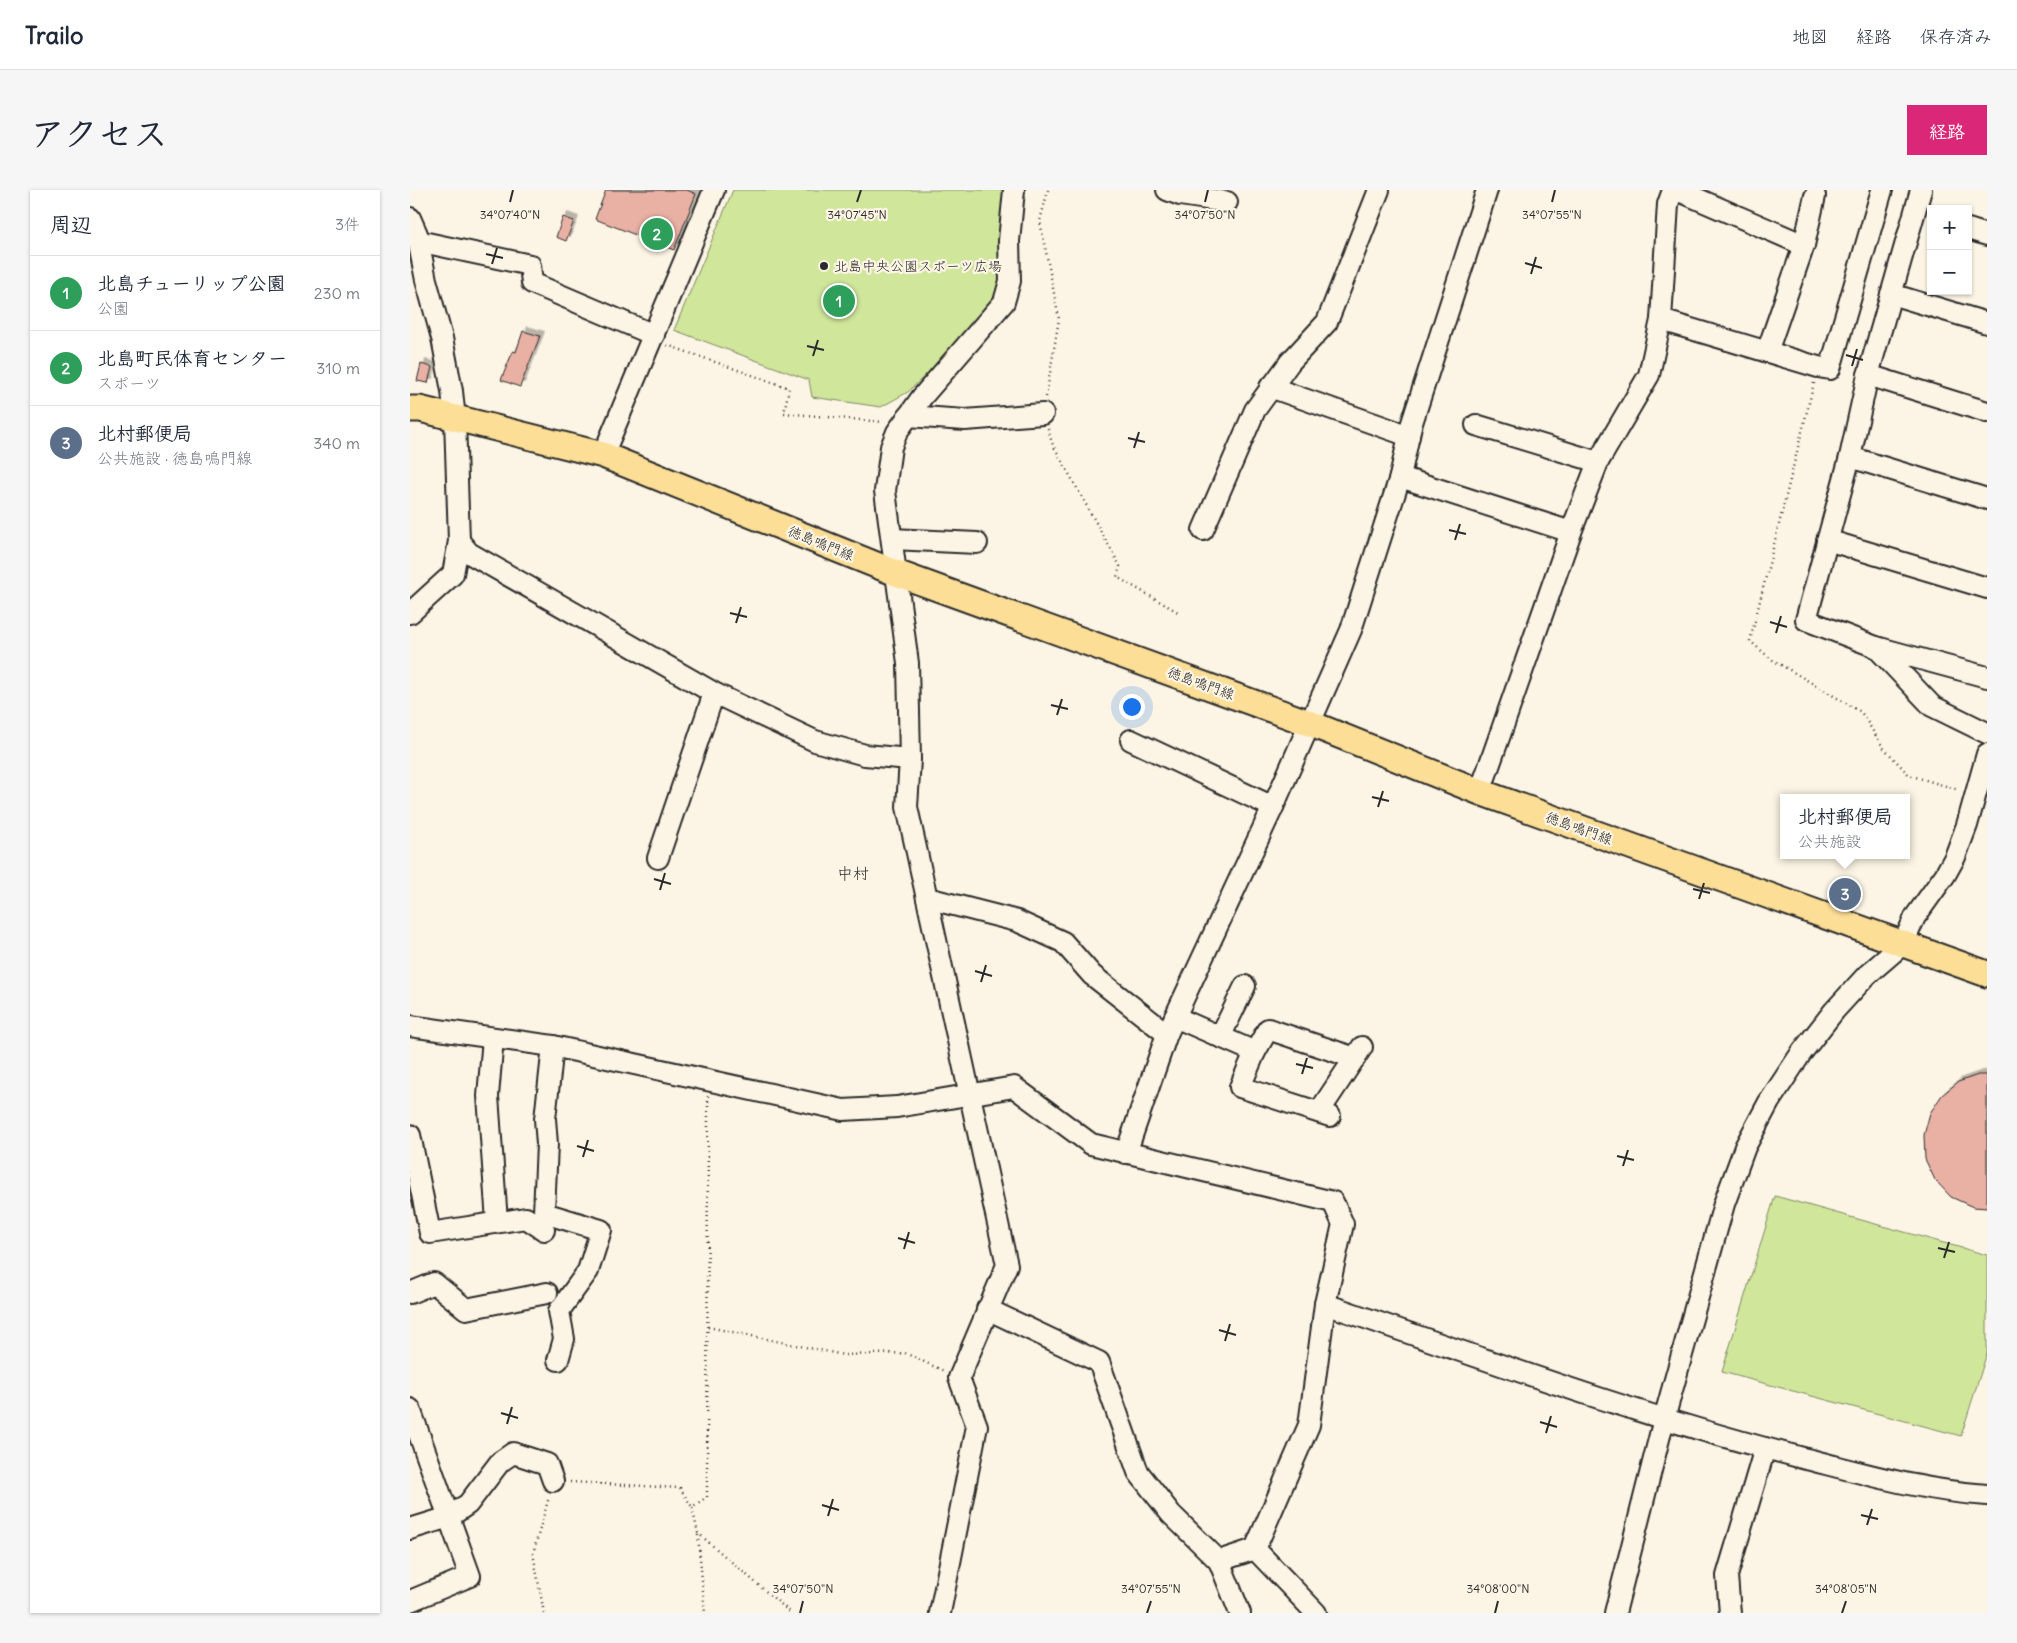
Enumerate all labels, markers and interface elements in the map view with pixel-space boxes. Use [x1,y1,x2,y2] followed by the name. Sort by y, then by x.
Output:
[25,20,83,50] text: Trailo
[1792,25,1828,48] text: 地図
[1856,25,1892,48] text: 経路
[1920,25,1992,48] text: 保存済み
[1907,105,1987,155] button: 経路
[30,111,168,155] text: アクセス
[1927,205,1972,295] map controls
[1927,205,1972,250] button: +
[480,207,540,222] text: 34°07'40"N
[827,207,887,222] text: 34°07'45"N
[1175,207,1235,222] text: 34°07'50"N
[1522,207,1582,222] text: 34°07'55"N
[50,211,92,238] text: 周辺
[335,214,360,234] text: 3件
[641,215,673,253] pin: 2
[1927,250,1972,295] button: −
[834,257,1002,275] place label: 北島中央公園スポーツ広場
[818,260,830,272] marker: 北島中央公園スポーツ広場
[97,271,285,295] text: 北島チューリップ公園
[823,282,855,320] pin: 1
[63,283,69,303] text: 1
[314,283,360,303] text: 230 m
[97,298,129,318] text: 公園
[97,346,287,370] text: 北島町民体育センター
[62,358,70,378] text: 2
[316,358,360,378] text: 310 m
[97,373,161,393] text: スポーツ
[97,421,192,445] text: 北村郵便局
[61,433,71,453] text: 3
[313,433,360,453] text: 340 m
[97,448,252,468] text: 公共施設 · 徳島鳴門線
[785,522,857,564] street label: 徳島鳴門線
[1165,663,1237,703] street label: 徳島鳴門線
[1119,694,1145,720] your location
[1780,794,1910,859] popup
[1797,804,1893,828] text: 北村郵便局
[1543,808,1615,848] street label: 徳島鳴門線
[1797,831,1862,851] text: 公共施設
[837,863,869,883] district label: 中村
[1829,875,1861,913] pin: 3
[773,1581,833,1596] text: 34°07'50"N
[1121,1581,1181,1596] text: 34°07'55"N
[1466,1581,1530,1596] text: 34°08'00"N
[1815,1581,1877,1596] text: 34°08'05"N

